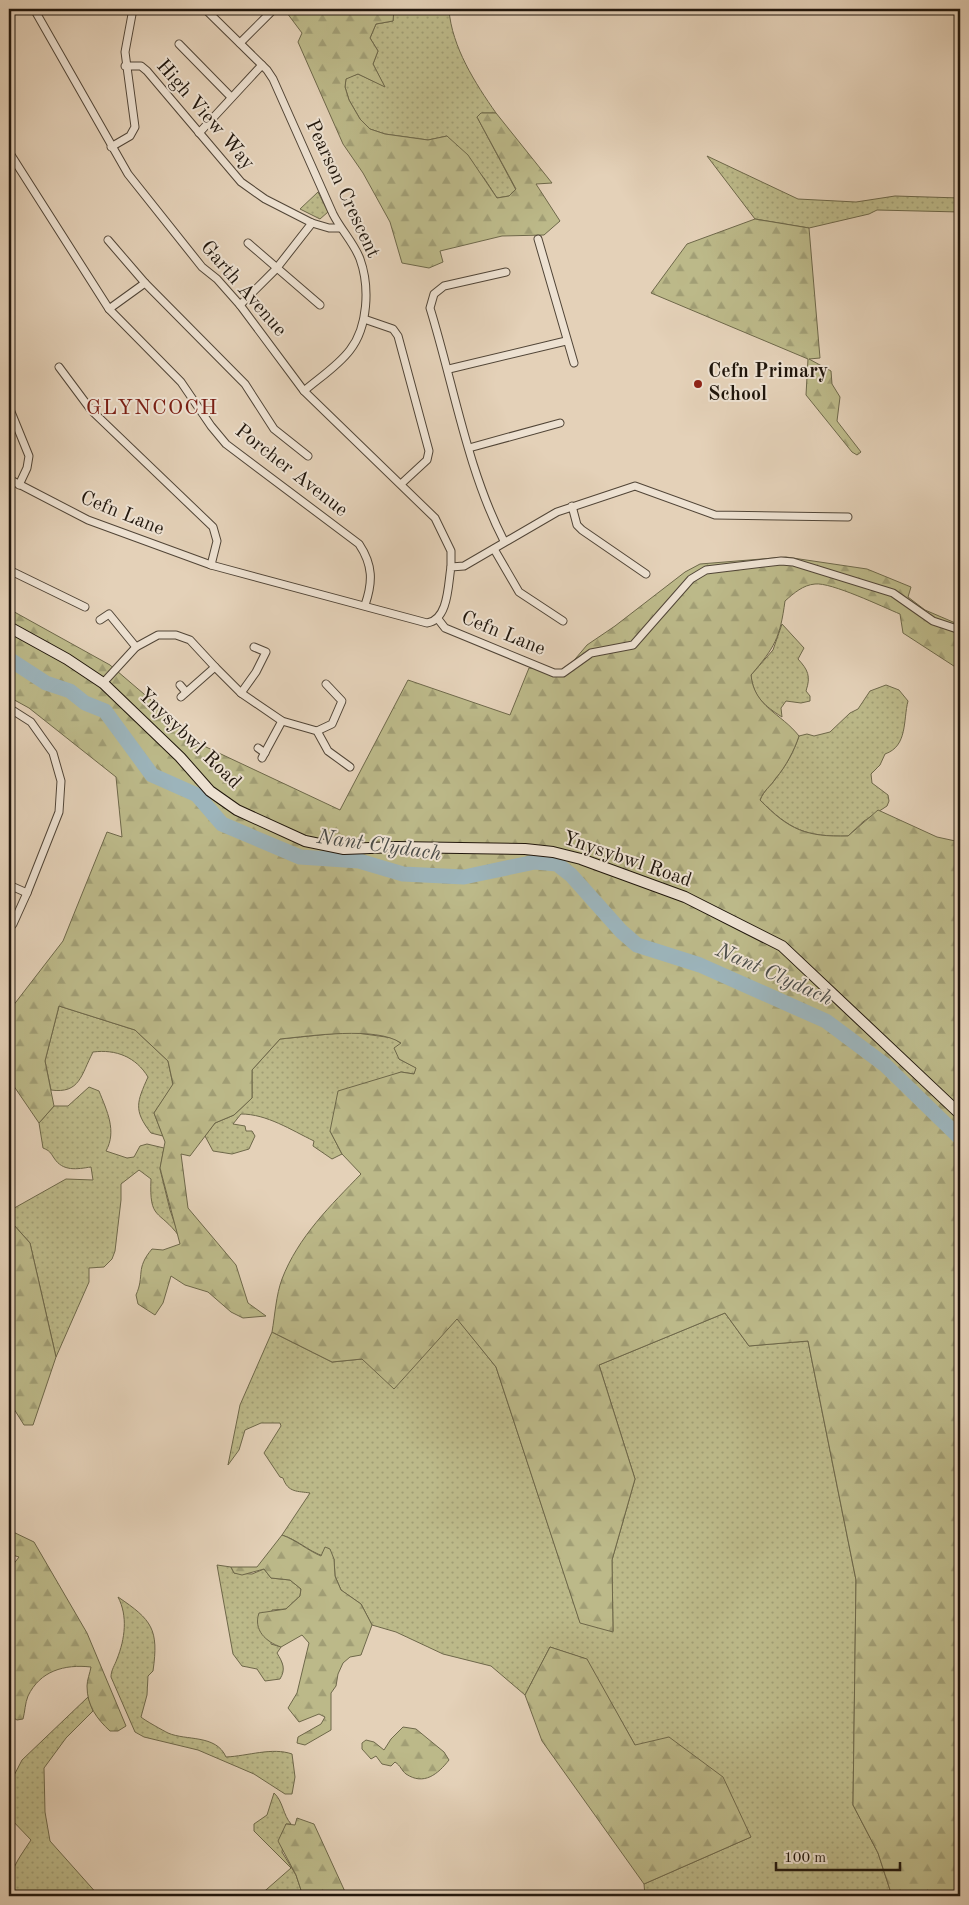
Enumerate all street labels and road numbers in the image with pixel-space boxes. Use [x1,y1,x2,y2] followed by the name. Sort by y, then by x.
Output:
[152,56,258,174] street label: High View Way
[301,117,383,261] street label: Pearson Crescent
[196,237,290,341] street label: Garth Avenue
[231,421,351,521] street label: Porcher Avenue
[77,488,167,540] street label: Cefn Lane
[458,608,548,660] street label: Cefn Lane
[134,685,244,793] street label: Ynysybwl Road
[560,829,694,891] street label: Ynysybwl Road

